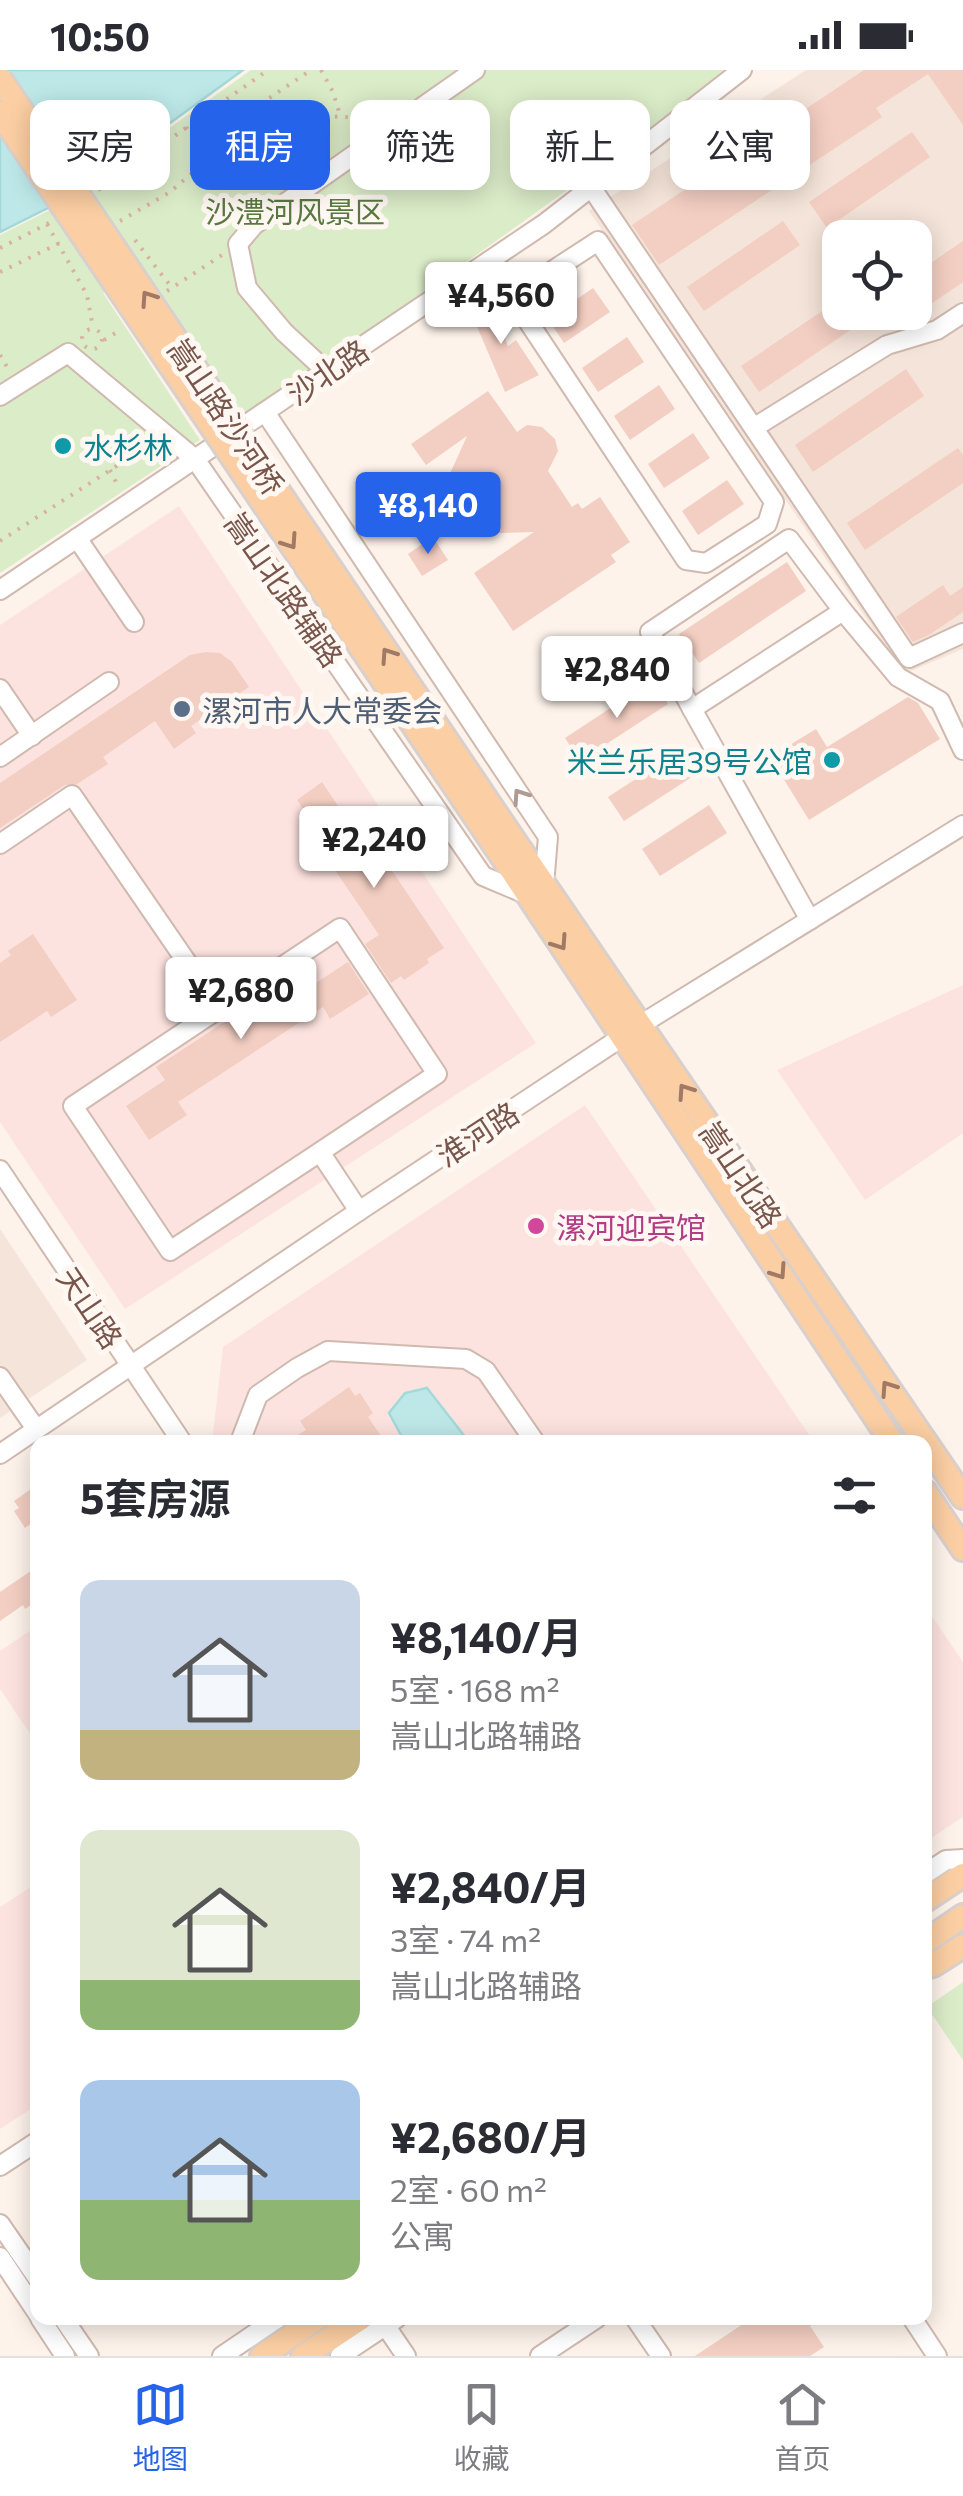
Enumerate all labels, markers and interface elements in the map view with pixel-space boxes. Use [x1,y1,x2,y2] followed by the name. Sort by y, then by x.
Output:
[50,12,150,59] text: 10:50
[30,100,170,190] chip: 买房
[190,100,330,190] chip: 租房
[350,100,490,190] chip: 筛选
[510,100,650,190] chip: 新上
[670,100,810,190] chip: 公寓
[205,192,385,229] park label: 沙澧河风景区
[822,220,932,330] map controls
[822,220,932,330] button: locate
[420,262,582,347] pin: ¥4,560
[447,274,555,314] text: ¥4,560
[142,291,160,310] one-way arrow
[279,330,375,412] street label: 沙北路
[161,331,293,501] street label: 嵩山路沙河桥
[83,428,173,465] place label: 水杉林
[52,435,74,457] marker: 水杉林
[347,472,509,557] pin: ¥8,140
[378,484,478,524] text: ¥8,140
[218,505,352,673] street label: 嵩山北路辅路
[277,532,296,550] one-way arrow
[536,636,698,721] pin: ¥2,840
[382,647,401,665] one-way arrow
[563,648,671,688] text: ¥2,840
[202,691,442,728] place label: 漯河市人大常委会
[171,698,193,720] marker: 漯河市人大常委会
[567,742,812,779] place label: 米兰乐居39号公馆
[821,749,843,771] marker: 米兰乐居39号公馆
[514,788,533,806] one-way arrow
[293,806,455,891] pin: ¥2,240
[321,818,427,858] text: ¥2,240
[548,932,567,950] one-way arrow
[160,957,322,1042] pin: ¥2,680
[187,969,295,1009] text: ¥2,680
[679,1083,698,1101] one-way arrow
[429,1093,525,1173] street label: 淮河路
[693,1114,791,1234] street label: 嵩山北路
[556,1208,706,1245] place label: 漯河迎宾馆
[525,1215,547,1237] marker: 漯河迎宾馆
[50,1259,132,1355] street label: 天山路
[766,1261,785,1279] one-way arrow
[882,1380,900,1399] one-way arrow
[827,1468,882,1523] icon: filters
[80,1471,231,1523] text: 5套房源
[390,1610,583,1662] text: ¥8,140/月
[160,1620,280,1740] icon: home
[390,1669,560,1709] text: 5室 · 168 m²
[390,1715,582,1755] text: 嵩山北路辅路
[390,1860,591,1912] text: ¥2,840/月
[160,1870,280,1990] icon: home
[390,1919,541,1959] text: 3室 · 74 m²
[390,1965,582,2005] text: 嵩山北路辅路
[390,2110,591,2162] text: ¥2,680/月
[160,2120,280,2240] icon: home
[390,2169,547,2209] text: 2室 · 60 m²
[390,2215,454,2255] text: 公寓
[132,2377,189,2477] tab: 地图
[453,2377,510,2477] tab: 收藏
[774,2377,831,2477] tab: 首页

